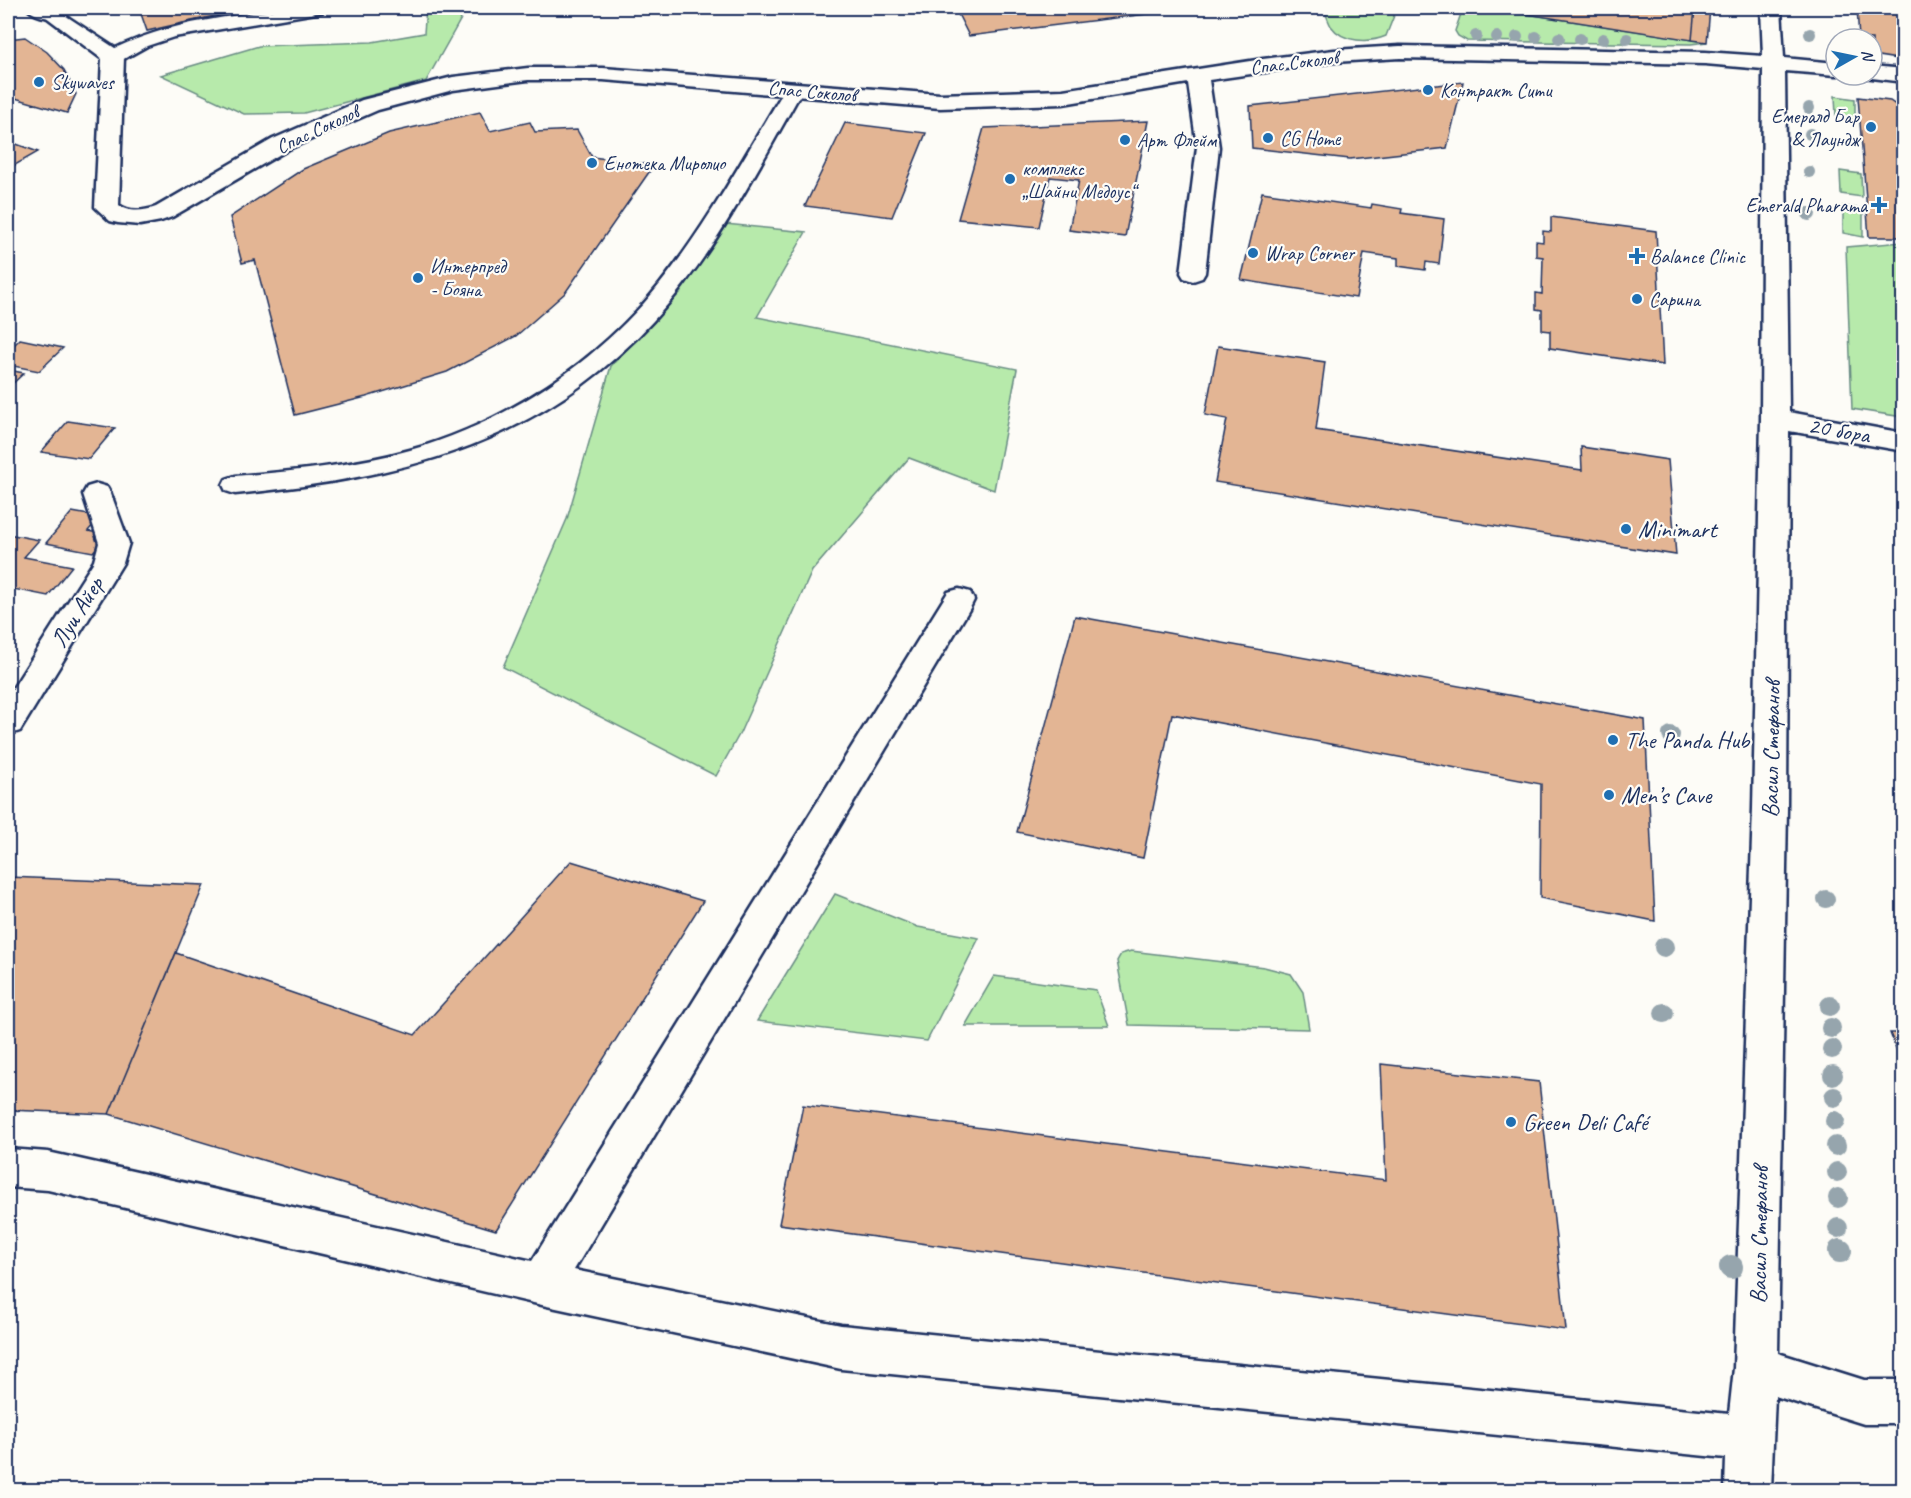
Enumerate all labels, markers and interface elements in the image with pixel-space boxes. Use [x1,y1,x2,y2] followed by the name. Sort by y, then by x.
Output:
[1824,27,1884,87] north arrow
[1249,44,1343,80] street label: Спас Соколов
[1857,48,1879,64] text: N
[51,70,116,95] place label: Skywaves
[32,75,46,89] marker: Skywaves
[767,75,860,108] street label: Спас Соколов
[1440,78,1553,103] place label: Контракт Сити
[1421,83,1435,97] marker: Контракт Сити
[272,98,365,159] street label: Спас Соколов
[1771,104,1862,152] place label: Емералд Бар & Лаундж
[1864,120,1878,134] marker: Емералд Бар & Лаундж
[1280,126,1342,151] place label: CG Home
[1137,128,1218,153] place label: Арт Флейм
[1261,131,1275,145] marker: CG Home
[1118,133,1132,147] marker: Арт Флейм
[604,151,726,176] place label: Енотека Миролио
[585,156,599,170] marker: Енотека Миролио
[1022,156,1140,204] place label: комплекс „Шайни Медоус“
[1003,172,1017,186] marker: комплекс „Шайни Медоус“
[1746,193,1869,218] place label: Emerald Pharama
[1872,198,1886,212] marker: Emerald Pharama
[1265,241,1356,266] place label: Wrap Corner
[1650,244,1746,269] place label: Balance Clinic
[1246,246,1260,260] marker: Wrap Corner
[1628,247,1646,265] marker: Balance Clinic
[430,254,508,302] place label: Интерпред - Бояна
[411,271,425,285] marker: Интерпред - Бояна
[1649,287,1702,312] place label: Сарина
[1630,292,1644,306] marker: Сарина
[1806,410,1873,450] street label: 20 бора
[1638,514,1718,544] place label: Minimart
[1619,522,1633,536] marker: Minimart
[44,570,111,653] street label: Луи Айер
[1755,676,1787,818] street label: Васил Стефанов
[1625,725,1751,755] place label: The Panda Hub
[1606,733,1620,747] marker: The Panda Hub
[1621,780,1713,810] place label: Men’s Cave
[1602,788,1616,802] marker: Men’s Cave
[1523,1107,1652,1137] place label: Green Deli Café
[1504,1115,1518,1129] marker: Green Deli Café
[1743,1162,1775,1304] street label: Васил Стефанов

